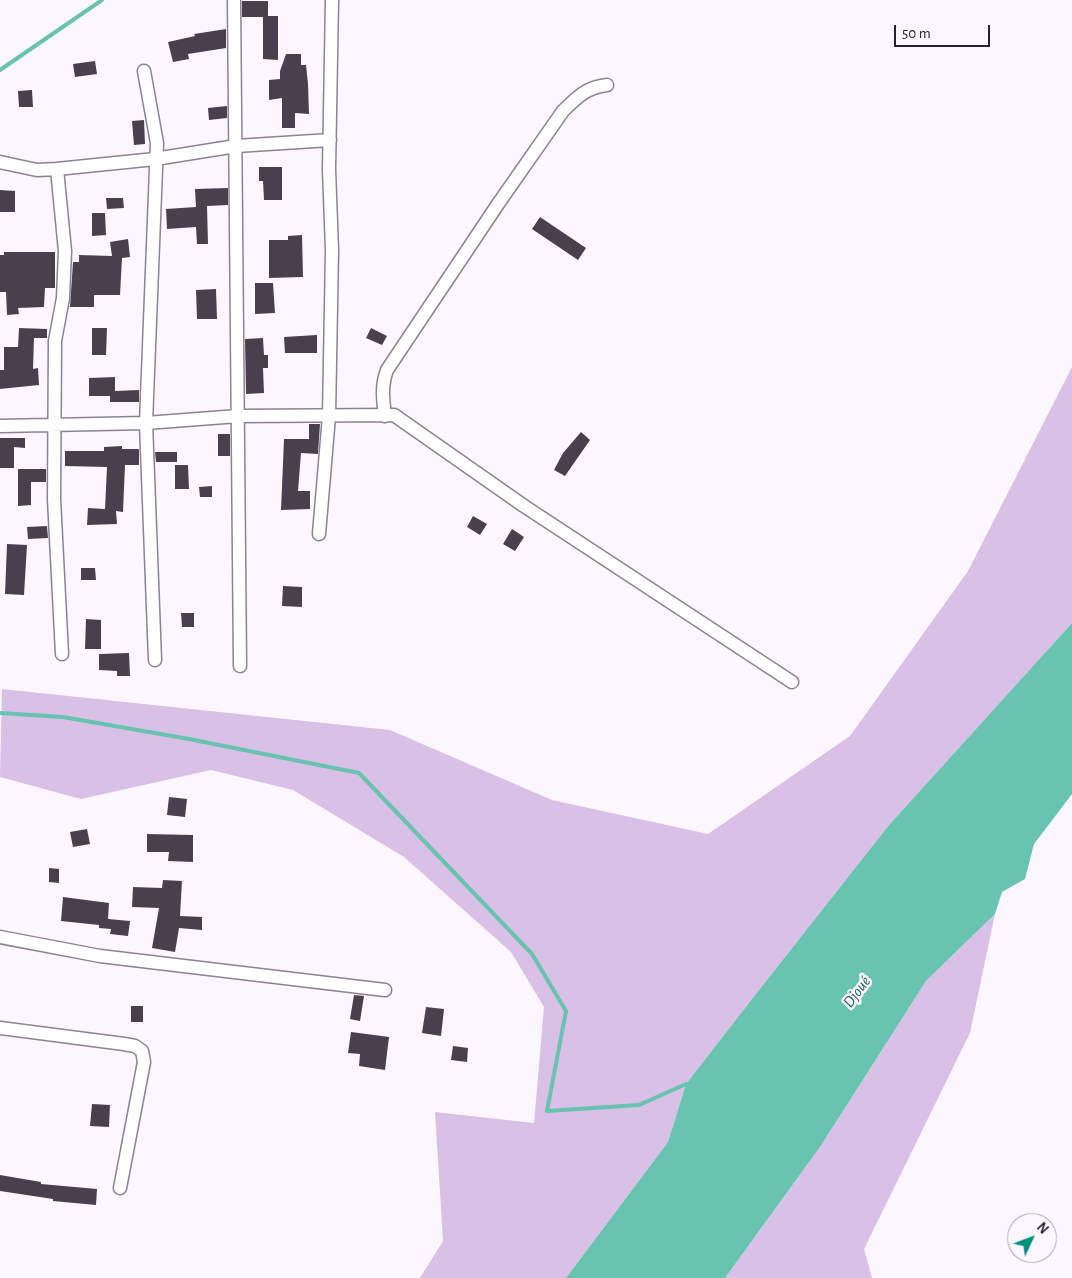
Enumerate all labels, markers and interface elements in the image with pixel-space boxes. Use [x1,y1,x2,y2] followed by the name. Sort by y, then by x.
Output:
[897,15,993,47] scale bar
[902,26,931,41] text: 50 m
[839,973,875,1011] water label: Djoué
[1007,1213,1057,1263] north arrow
[1034,1220,1051,1237] text: N

